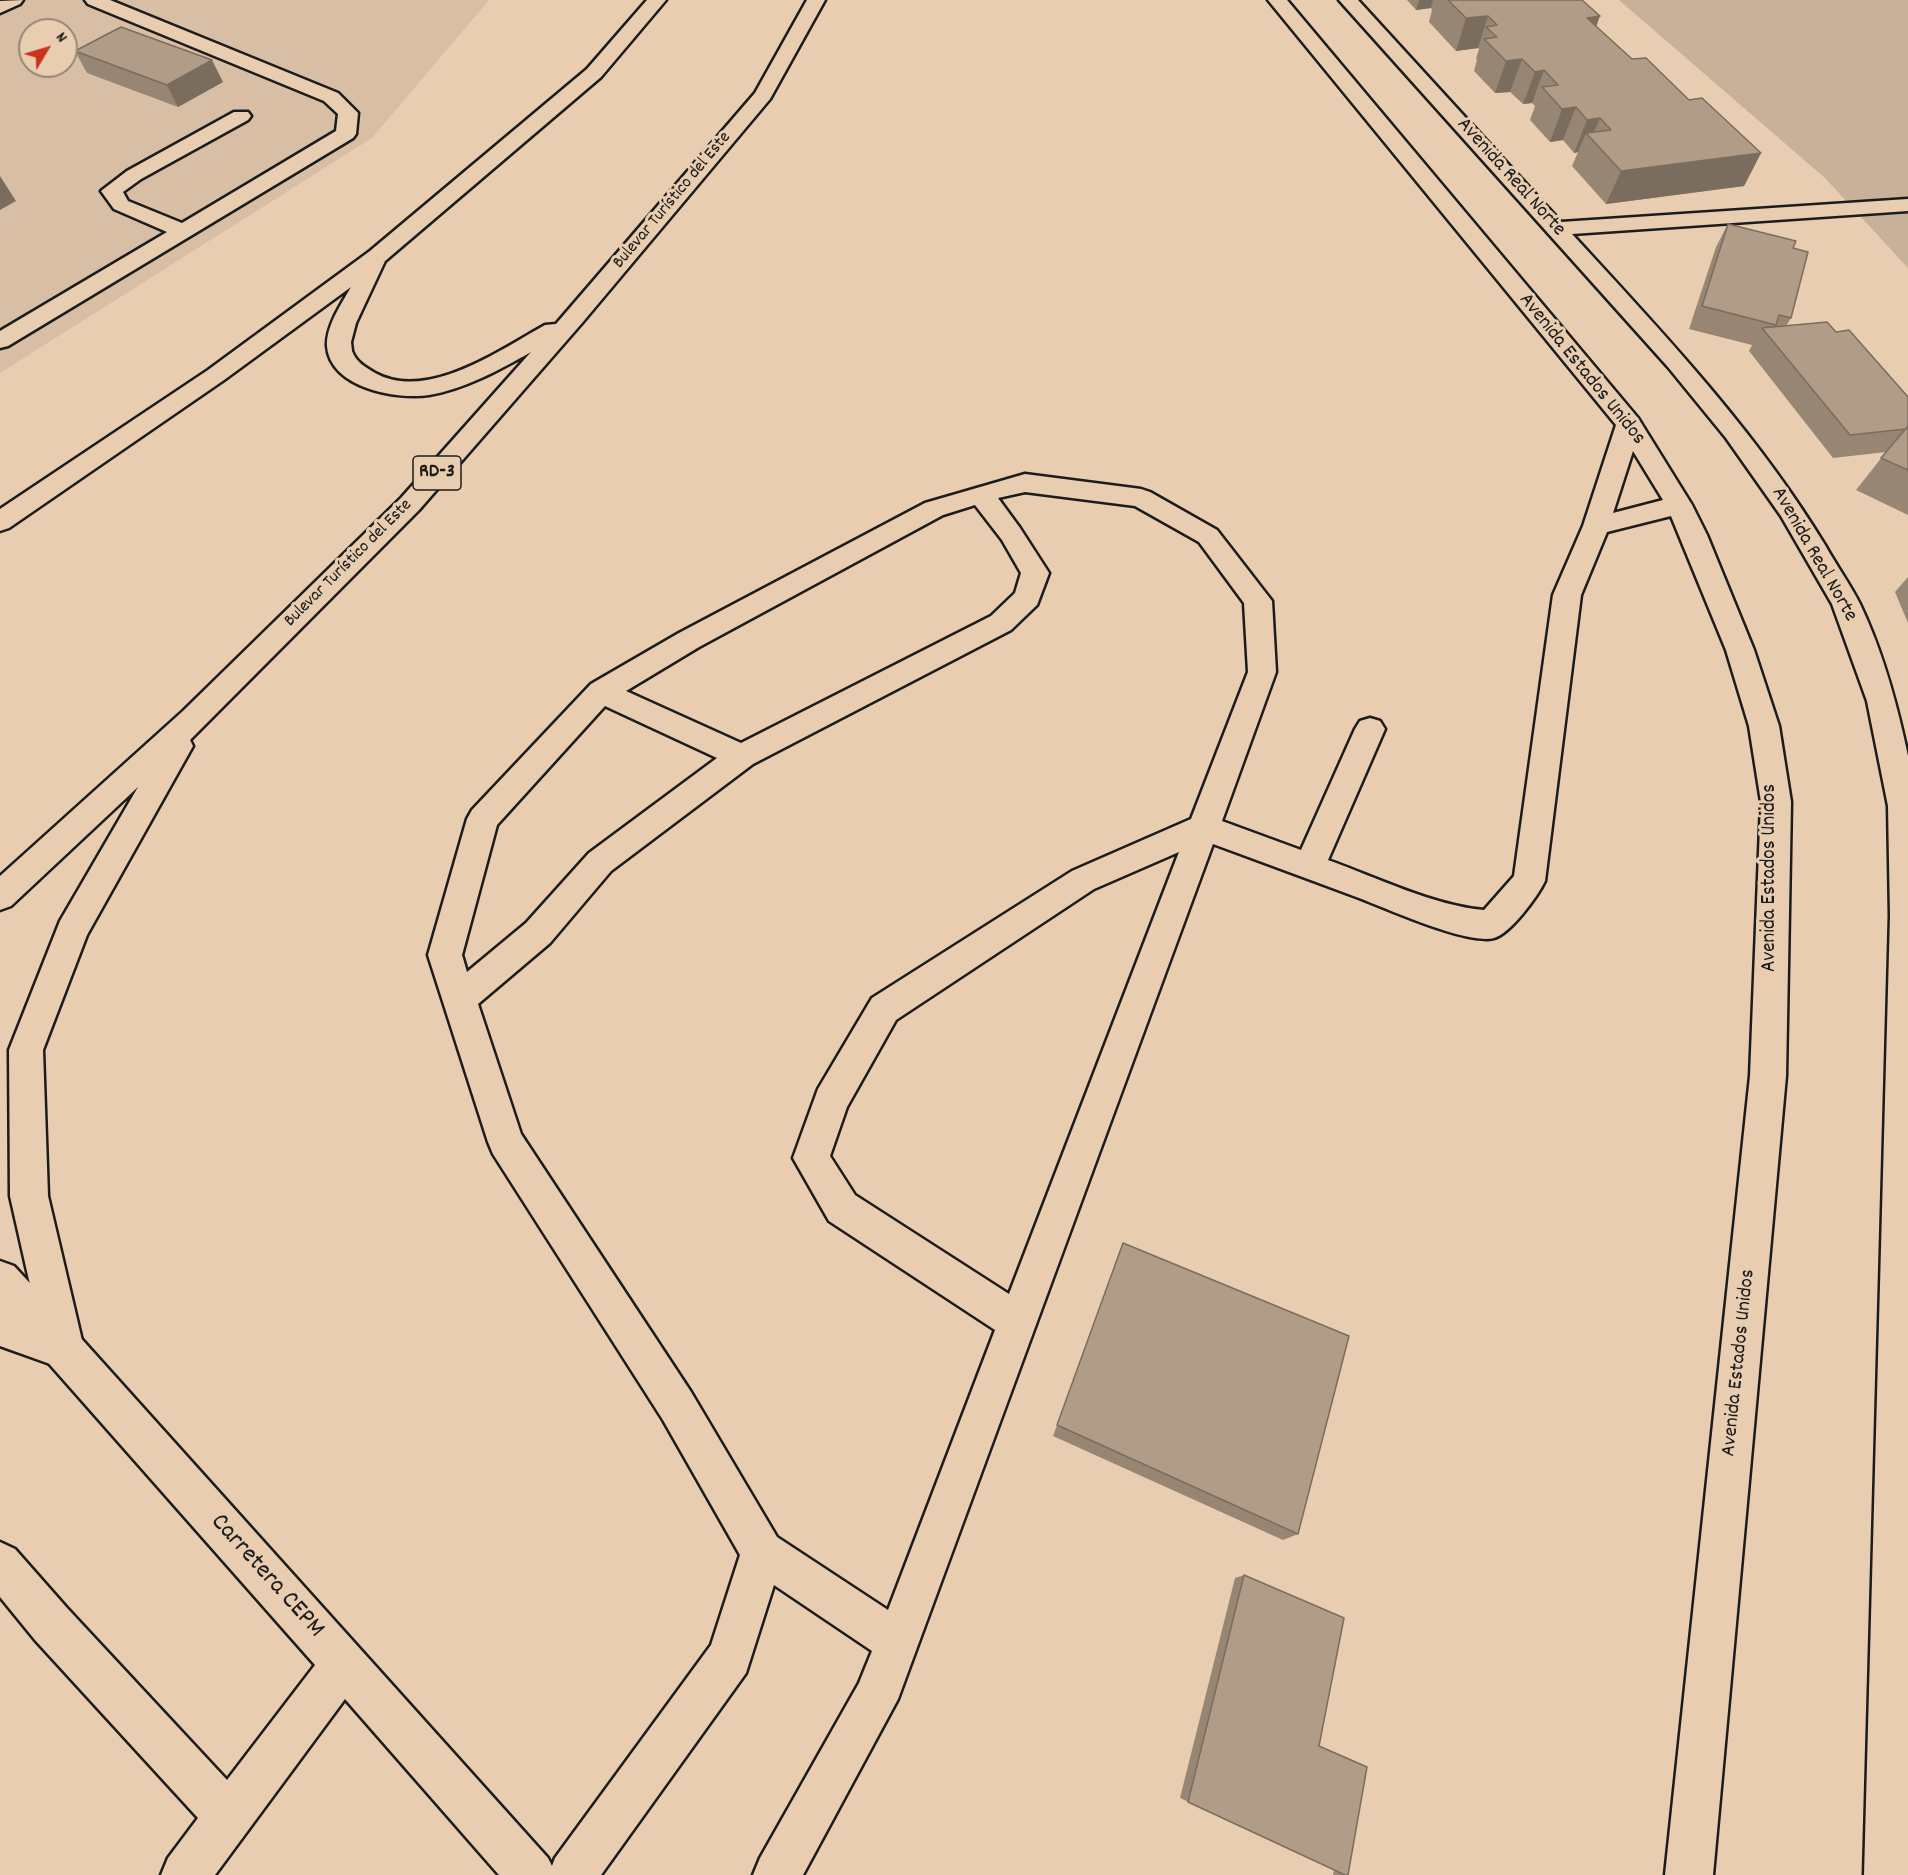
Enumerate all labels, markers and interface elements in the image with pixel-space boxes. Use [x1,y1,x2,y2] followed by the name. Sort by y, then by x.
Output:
[18,18,78,78] north arrow
[50,28,72,48] text: N
[1450,113,1570,243] street label: Avenida Real Norte
[609,128,737,274] street label: Bulevar Turístico del Este
[1512,289,1650,451] street label: Avenida Estados Unidos
[413,456,461,490] road number: RD-3
[1764,483,1862,627] street label: Avenida Real Norte
[280,495,418,633] street label: Bulevar Turístico del Este
[1758,784,1784,972] street label: Avenida Estados Unidos
[1718,1268,1762,1458] street label: Avenida Estados Unidos
[202,1508,330,1646] street label: Carretera CEPM

